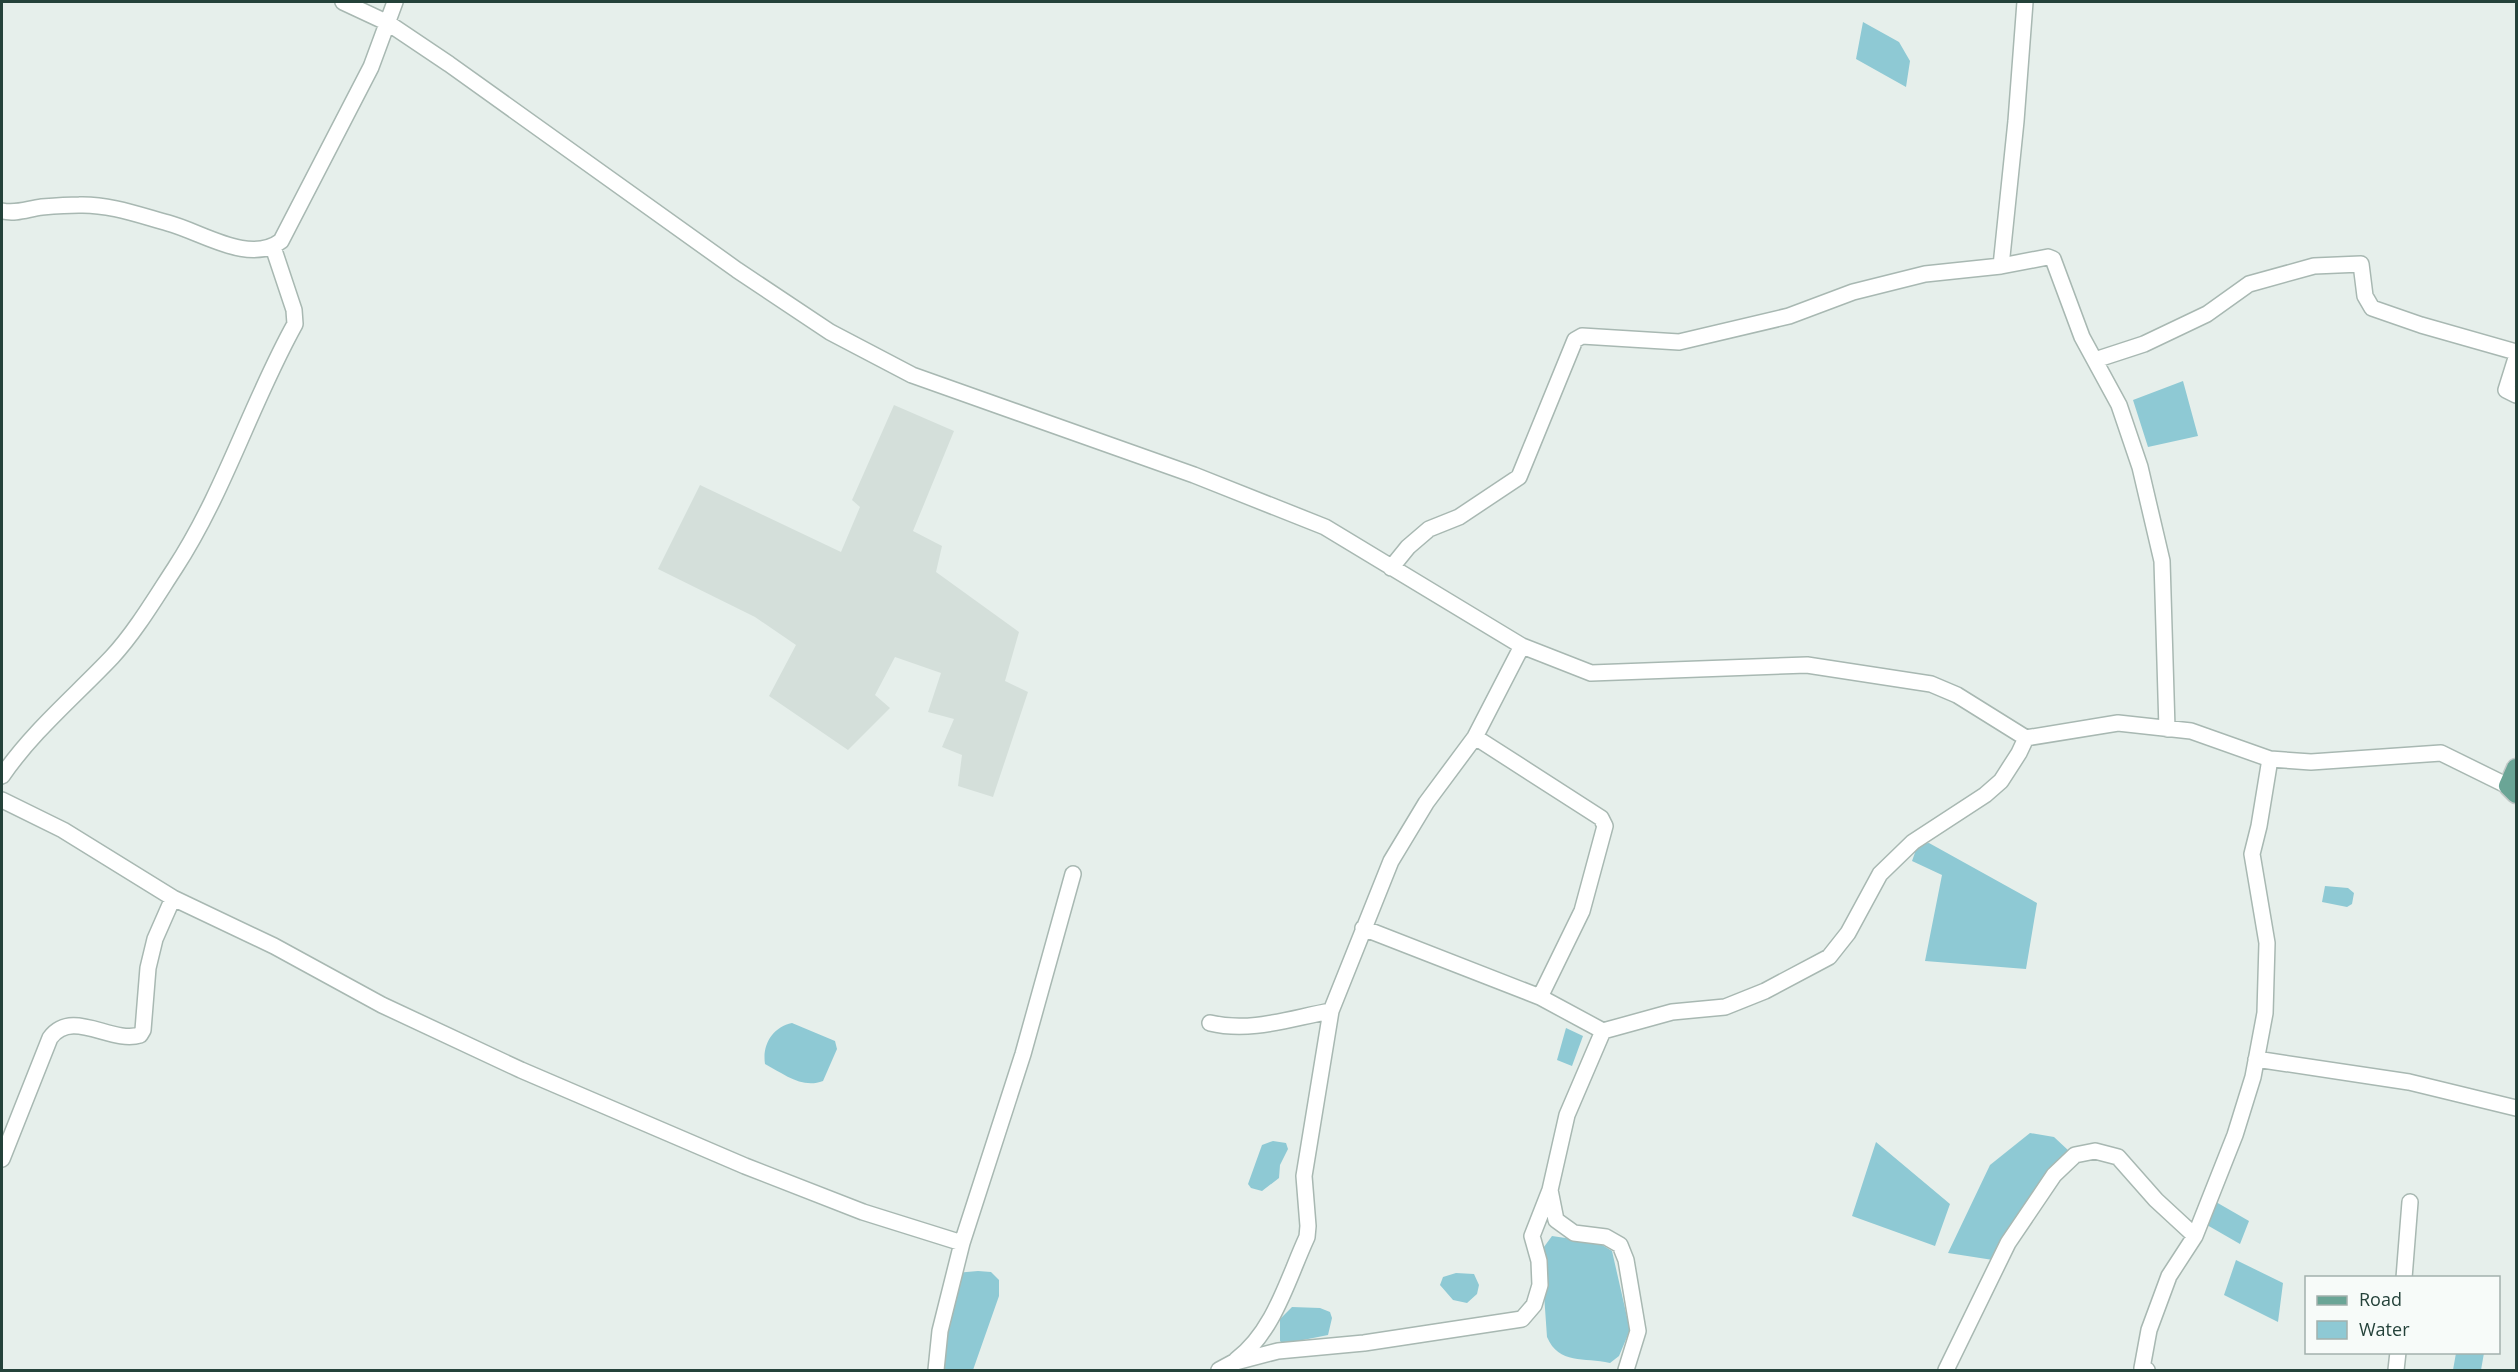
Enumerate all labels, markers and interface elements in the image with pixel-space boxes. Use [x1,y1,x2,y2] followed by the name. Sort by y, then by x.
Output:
[2305,1276,2500,1354] legend
[2359,1287,2402,1311] text: Road
[2359,1317,2410,1341] text: Water

